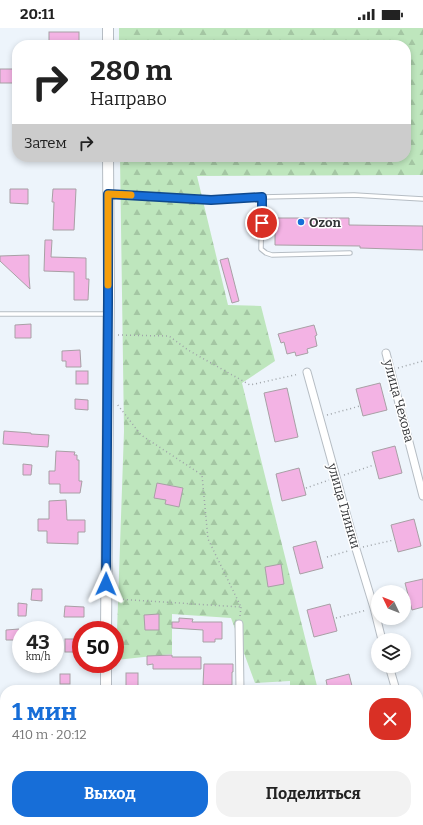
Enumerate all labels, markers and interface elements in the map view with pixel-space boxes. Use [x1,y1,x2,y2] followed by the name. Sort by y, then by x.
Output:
[20,5,54,23] text: 20:11
[90,54,172,87] text: 280 m
[24,56,76,108] icon: right
[90,88,167,110] text: Направо
[75,132,97,154] icon: right
[24,134,67,152] text: Затем
[245,206,279,240] pin
[251,212,273,234] icon: arrive
[309,215,342,230] place label: Ozon
[296,217,306,227] marker: Ozon
[380,357,417,444] street label: улица Чехова
[324,461,363,551] street label: улица Глинки
[85,563,127,605] position arrow
[371,585,411,625] north arrow
[371,585,411,673] map controls
[72,621,124,673] speed limit sign: 50
[26,630,50,654] text: 43
[371,633,411,673] button: layers
[26,651,50,663] text: km/h
[12,698,77,726] text: 1 мин
[369,698,411,740] button: close
[12,727,87,742] text: 410 m · 20:12
[12,771,208,817] button: Выход
[216,771,411,817] button: Поделиться

